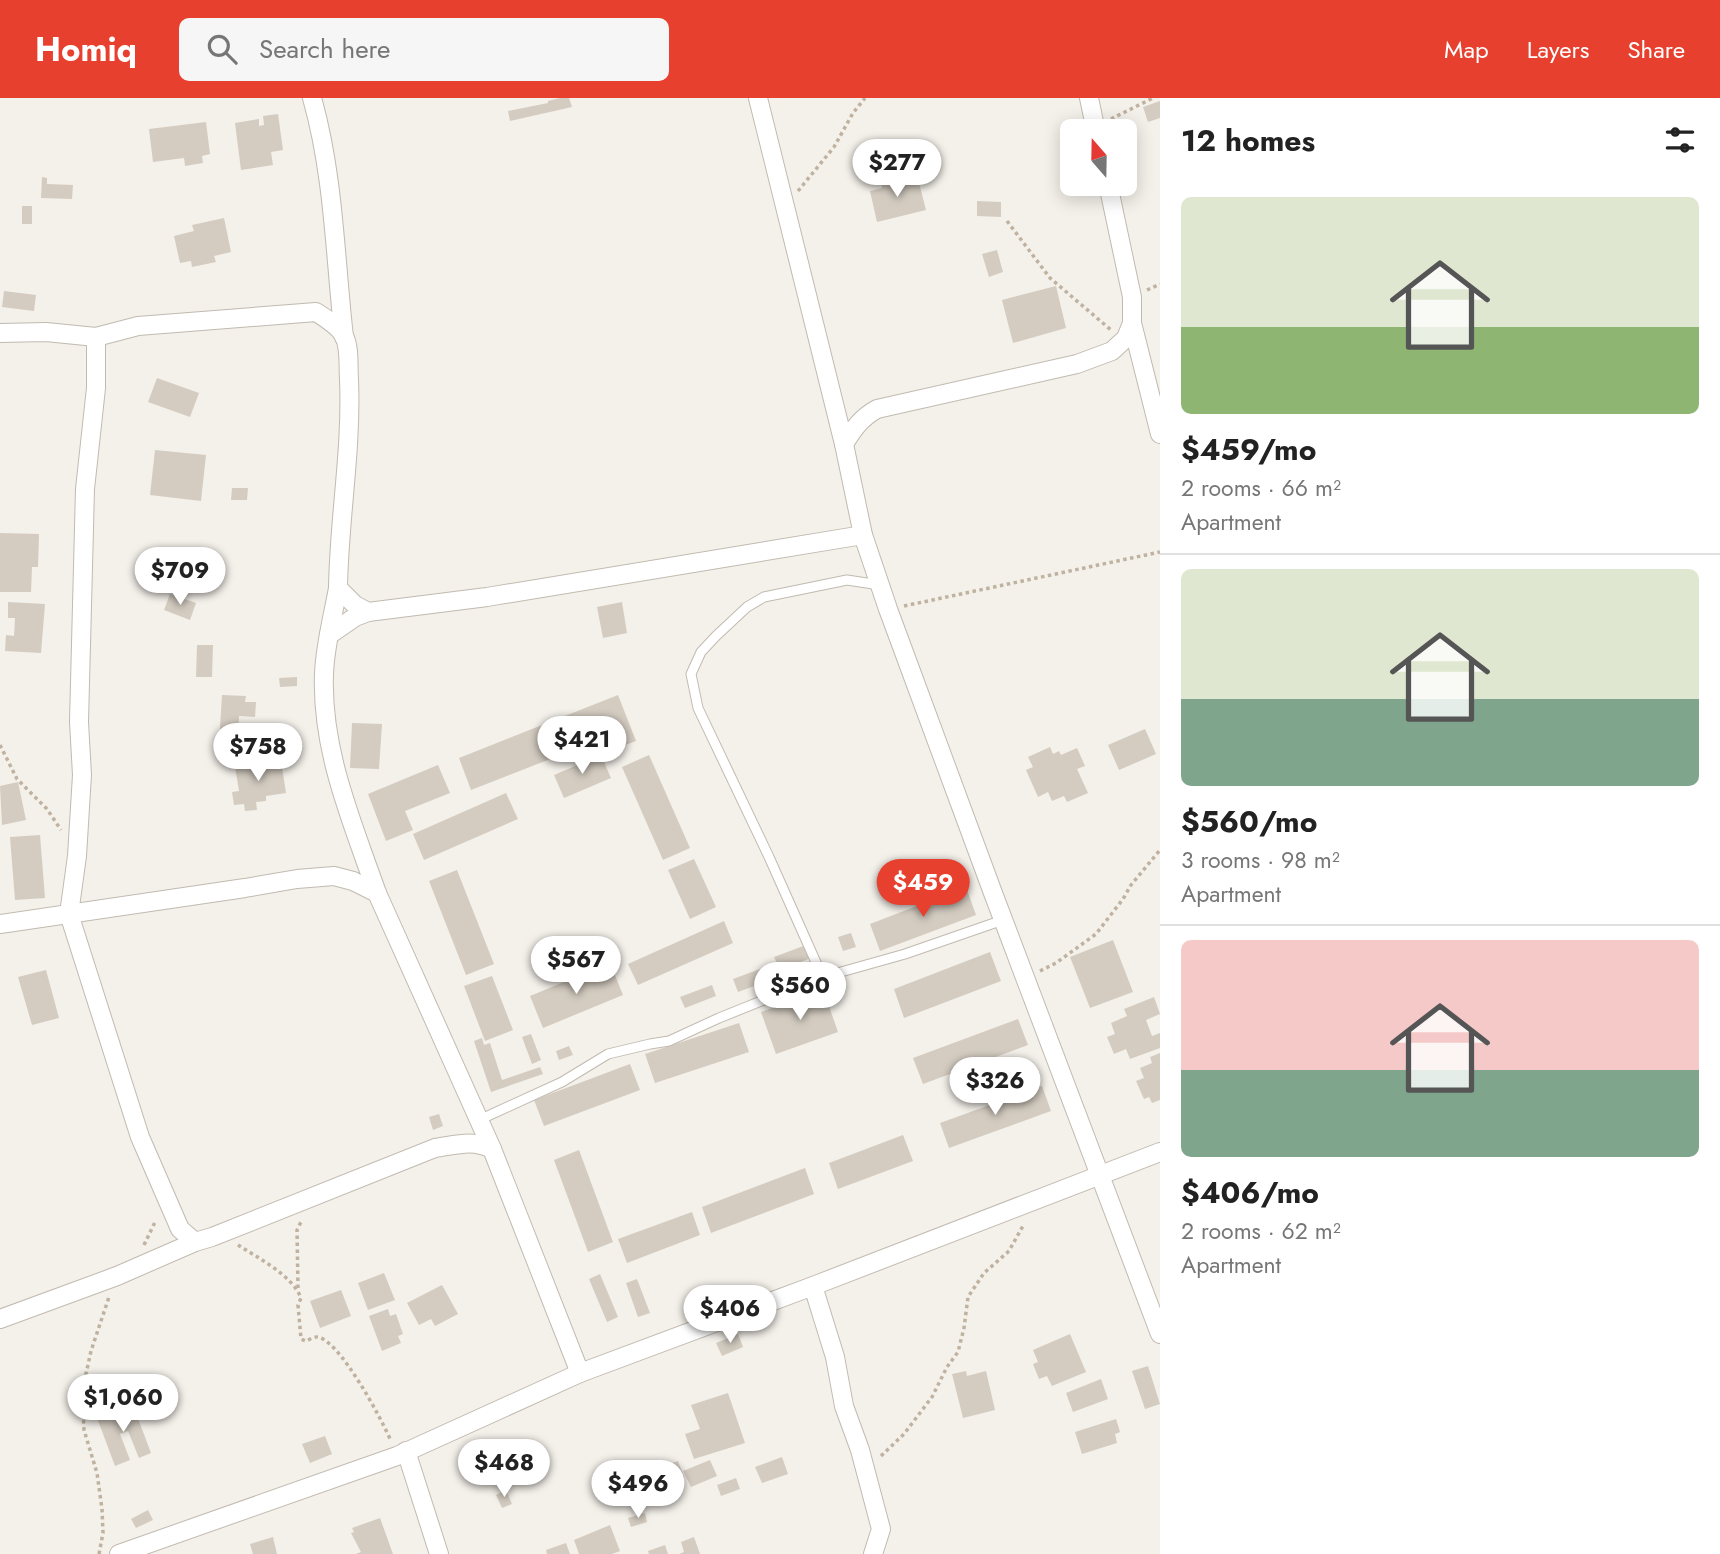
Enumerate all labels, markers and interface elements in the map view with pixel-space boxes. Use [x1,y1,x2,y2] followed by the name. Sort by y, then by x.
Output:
[179,18,669,81] search box
[35,26,137,73] text: Homiq
[203,30,241,68] icon: search
[259,30,390,68] text: Search here
[1444,32,1489,67] text: Map
[1527,32,1589,67] text: Layers
[1627,32,1685,67] text: Share
[1060,119,1138,196] north arrow
[1060,119,1137,196] map controls
[1181,119,1315,162] text: 12 homes
[1661,121,1699,159] icon: filters
[856,140,938,199] pin: $277
[868,145,926,179] text: $277
[1377,242,1503,368] icon: home
[1181,428,1316,471] text: $459/mo
[1181,471,1341,505] text: 2 rooms · 66 m²
[1181,505,1281,539] text: Apartment
[139,547,221,607] pin: $709
[151,553,209,587] text: $709
[1377,614,1503,740] icon: home
[541,716,623,776] pin: $421
[553,722,611,756] text: $421
[217,724,299,783] pin: $758
[229,729,287,763] text: $758
[1181,800,1317,843] text: $560/mo
[1181,843,1340,877] text: 3 rooms · 98 m²
[882,860,964,919] pin: $459
[893,865,953,899] text: $459
[1181,877,1281,911] text: Apartment
[535,936,617,996] pin: $567
[547,942,605,976] text: $567
[759,962,841,1022] pin: $560
[770,968,830,1002] text: $560
[1377,985,1503,1111] icon: home
[954,1058,1036,1117] pin: $326
[965,1063,1025,1097] text: $326
[1181,1171,1319,1214] text: $406/mo
[1181,1214,1341,1248] text: 2 rooms · 62 m²
[1181,1248,1281,1282] text: Apartment
[689,1286,771,1345] pin: $406
[700,1291,760,1325] text: $406
[66,1374,180,1434] pin: $1,060
[83,1380,163,1414] text: $1,060
[463,1440,545,1499] pin: $468
[474,1445,534,1479] text: $468
[597,1460,679,1520] pin: $496
[607,1466,669,1500] text: $496

